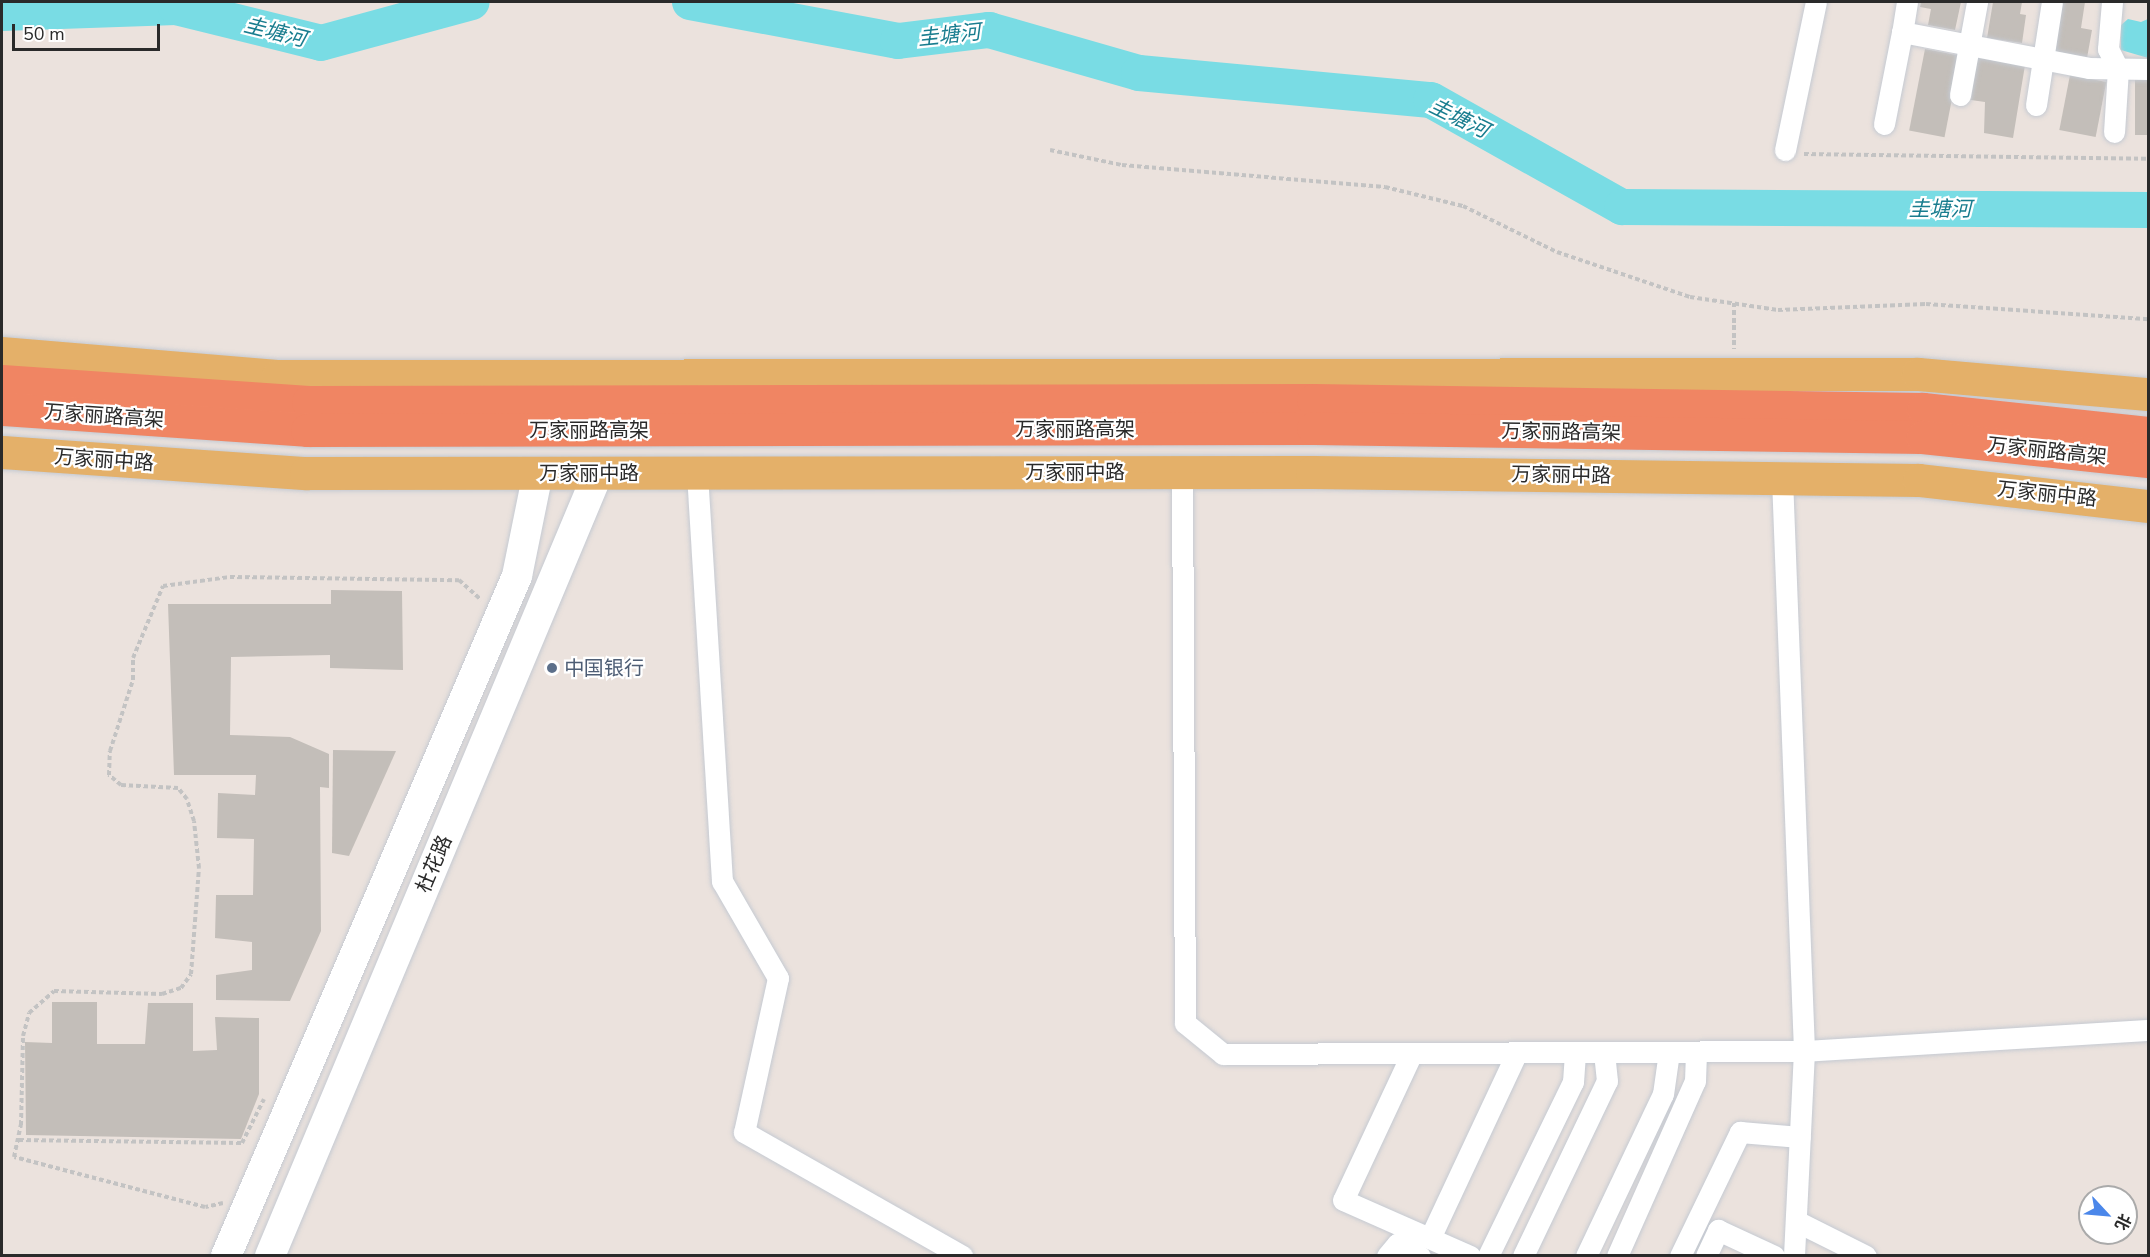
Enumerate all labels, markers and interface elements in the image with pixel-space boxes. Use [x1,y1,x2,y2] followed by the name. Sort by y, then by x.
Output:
[15,12,164,50] scale bar
[241,12,309,52] water label: 圭塘河
[916,19,982,51] water label: 圭塘河
[23,22,65,46] text: 50 m
[1425,93,1493,143] water label: 圭塘河
[1909,196,1971,222] water label: 圭塘河
[43,400,165,432] street label: 万家丽路高架
[1015,417,1135,441] street label: 万家丽路高架
[529,418,649,442] street label: 万家丽路高架
[1501,419,1621,445] street label: 万家丽路高架
[1986,433,2108,469] street label: 万家丽路高架
[53,445,155,475] street label: 万家丽中路
[1025,460,1125,484] street label: 万家丽中路
[539,461,639,485] street label: 万家丽中路
[1511,462,1611,488] street label: 万家丽中路
[1996,477,2098,511] street label: 万家丽中路
[564,656,644,680] place label: 中国银行
[545,661,559,675] marker: 中国银行
[411,832,457,896] street label: 杜花路
[2078,1185,2138,1245] north arrow
[2109,1210,2136,1234] text: 北

